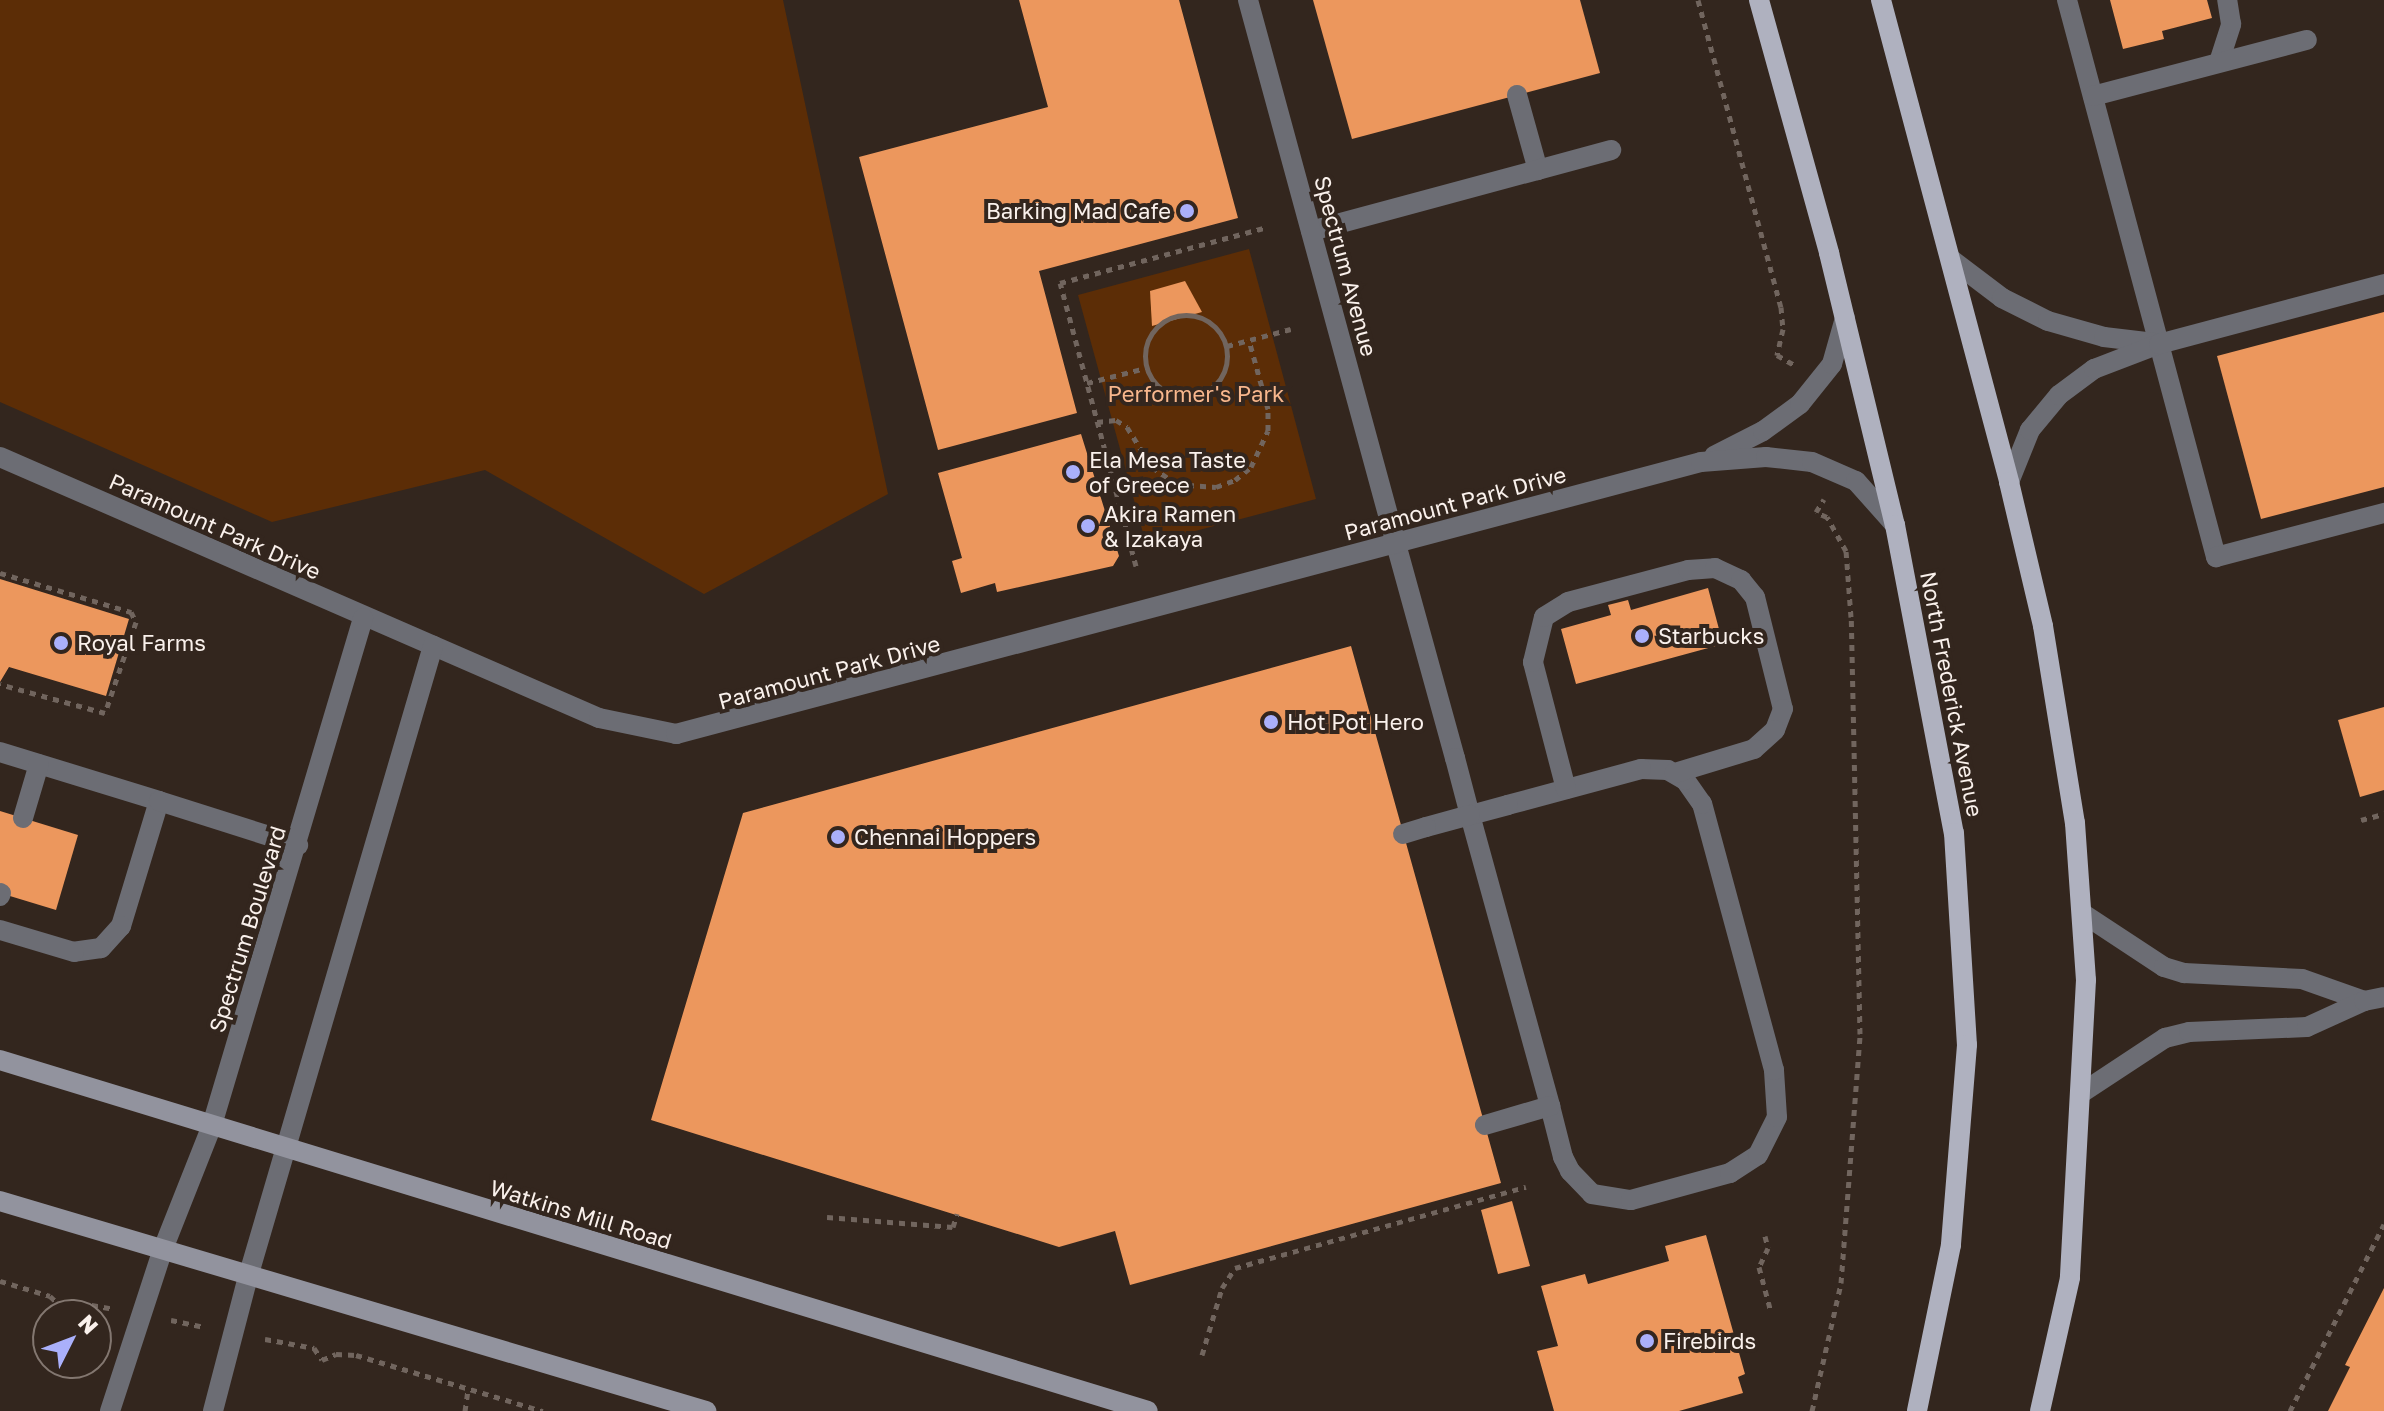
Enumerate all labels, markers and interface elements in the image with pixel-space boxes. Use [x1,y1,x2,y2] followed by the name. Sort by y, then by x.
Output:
[1309,173,1383,359] street label: Spectrum Avenue
[986,198,1171,224] place label: Barking Mad Cafe
[1178,202,1196,220] marker: Barking Mad Cafe
[1108,381,1284,407] park label: Performer's Park
[1089,446,1246,498] place label: Ela Mesa Taste of Greece
[1341,461,1569,545] street label: Paramount Park Drive
[1064,463,1082,481] marker: Ela Mesa Taste of Greece
[105,467,325,585] street label: Paramount Park Drive
[1104,500,1236,552] place label: Akira Ramen & Izakaya
[1079,517,1097,535] marker: Akira Ramen & Izakaya
[1915,569,1989,819] street label: North Frederick Avenue
[1658,623,1764,649] place label: Starbucks
[1633,627,1651,645] marker: Starbucks
[77,630,206,656] place label: Royal Farms
[715,630,943,714] street label: Paramount Park Drive
[52,634,70,652] marker: Royal Farms
[1287,709,1424,735] place label: Hot Pot Hero
[1262,713,1280,731] marker: Hot Pot Hero
[203,823,291,1035] street label: Spectrum Boulevard
[854,824,1036,850] place label: Chennai Hoppers
[829,828,847,846] marker: Chennai Hoppers
[487,1174,675,1254] street label: Watkins Mill Road
[32,1299,112,1379] north arrow
[73,1309,104,1339] text: N
[1663,1328,1756,1354] place label: Firebirds
[1638,1332,1656,1350] marker: Firebirds

